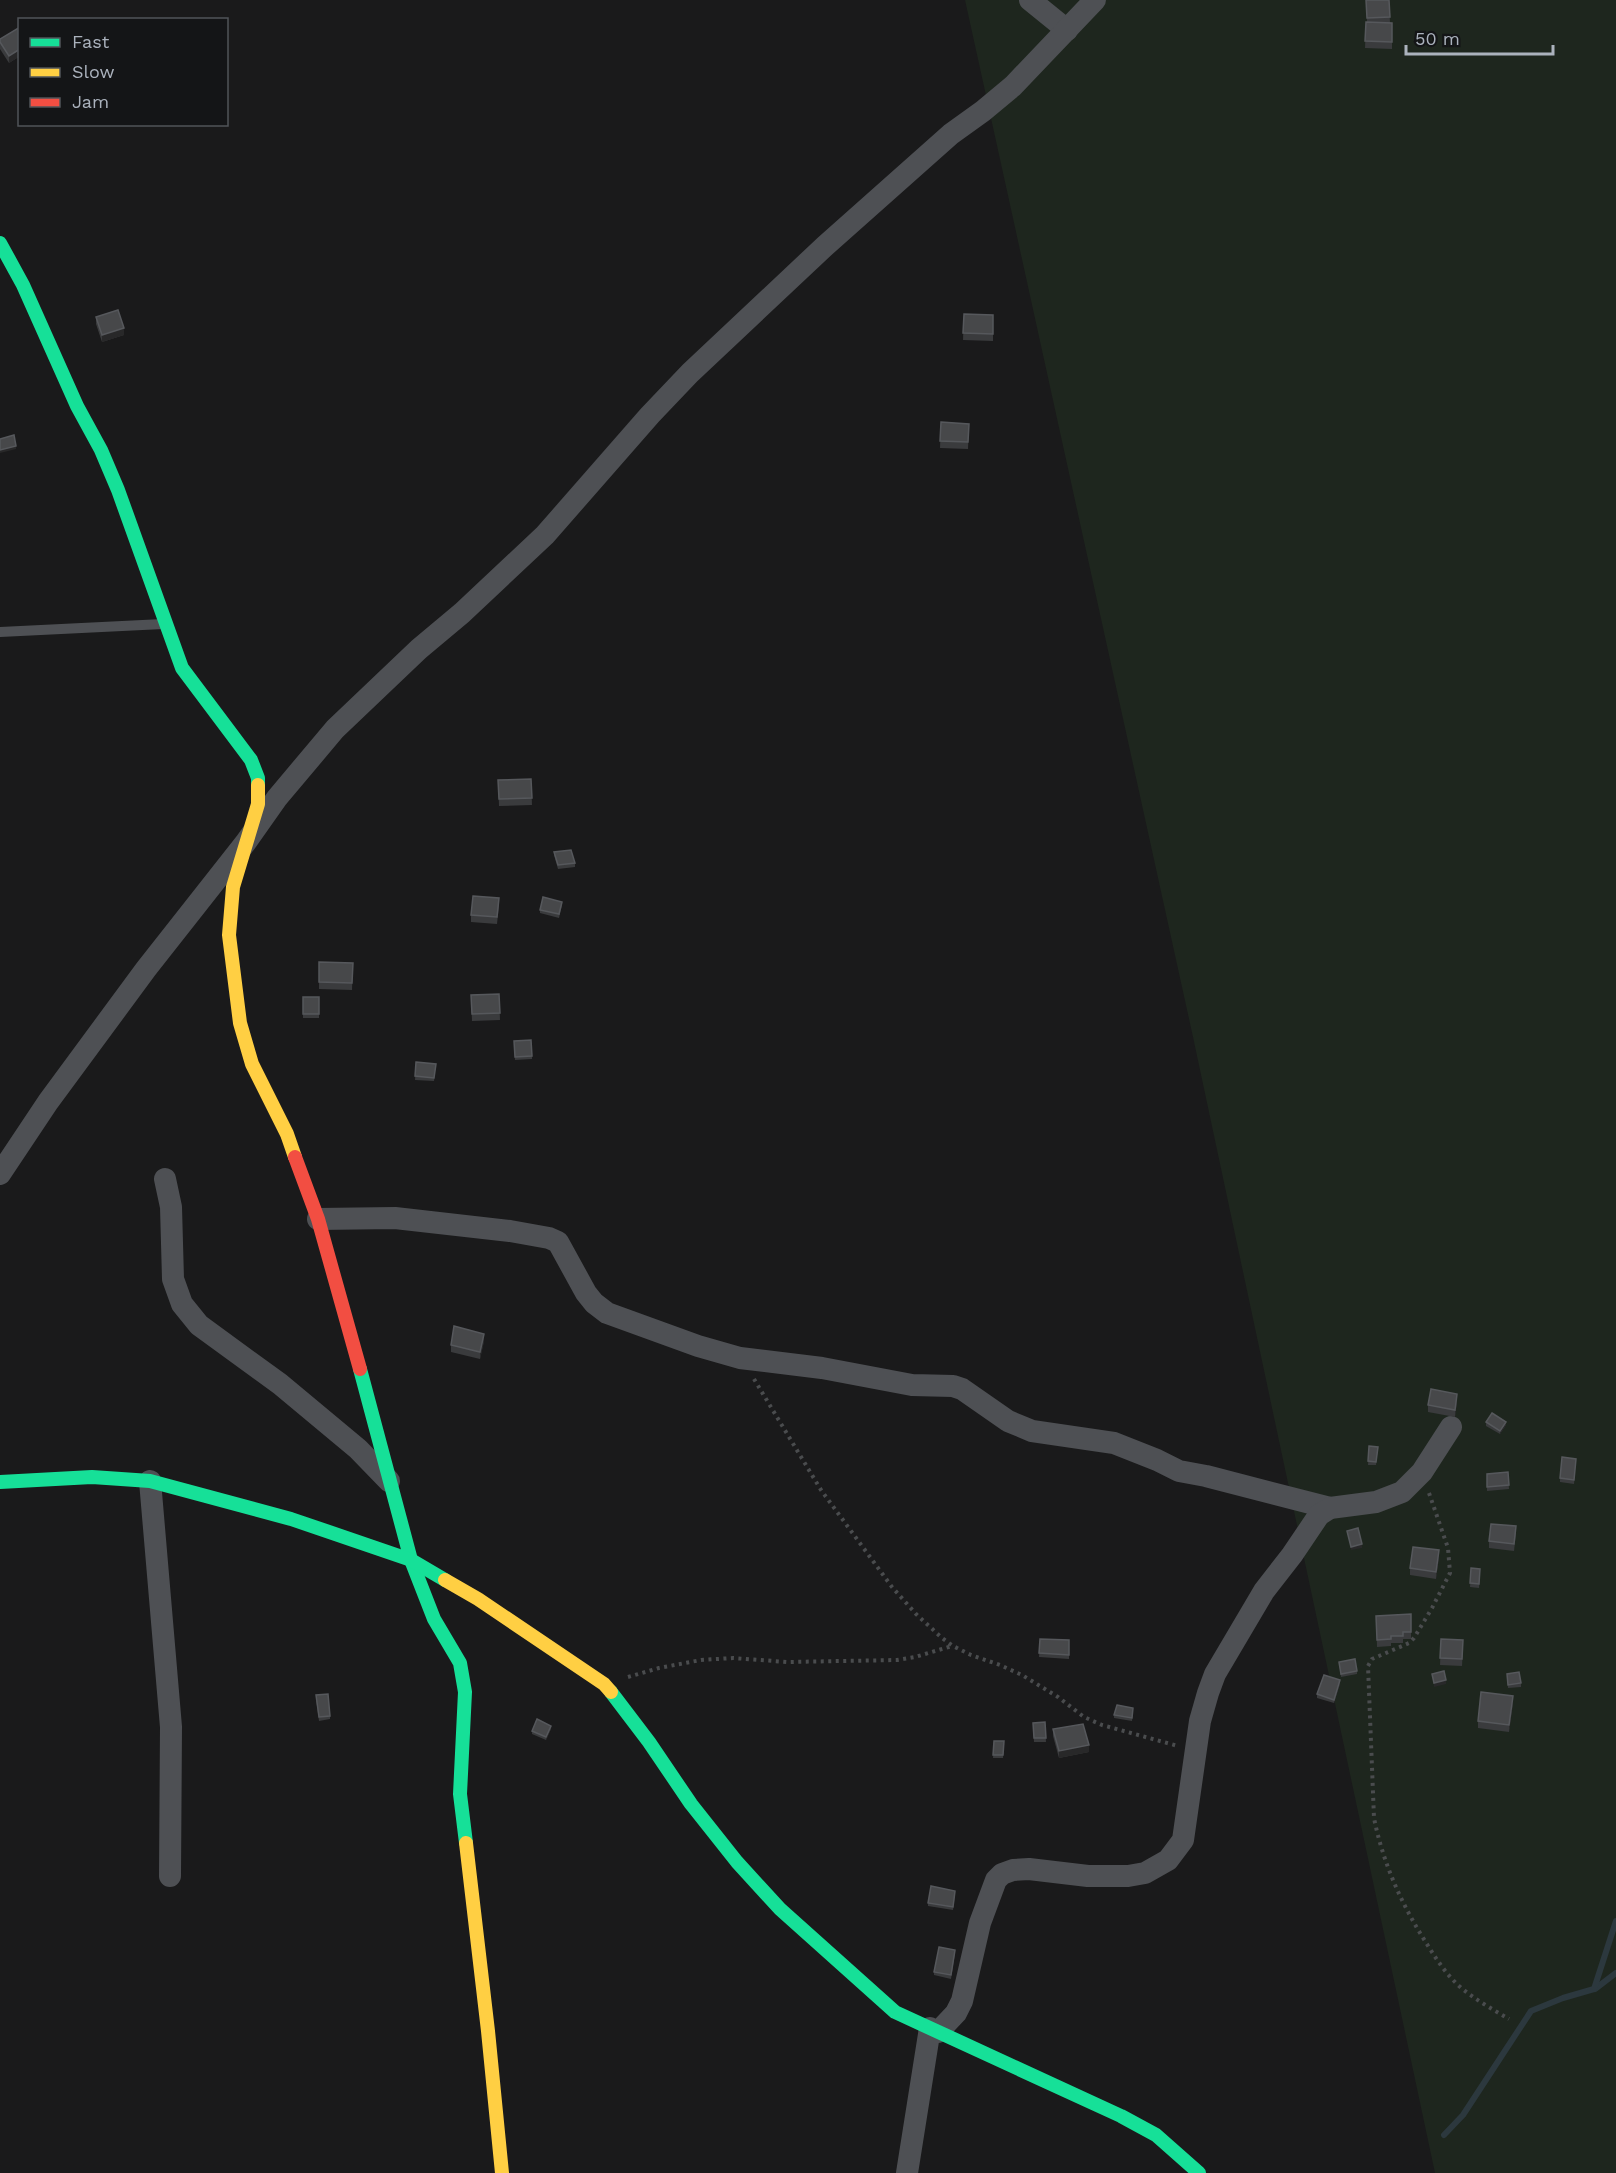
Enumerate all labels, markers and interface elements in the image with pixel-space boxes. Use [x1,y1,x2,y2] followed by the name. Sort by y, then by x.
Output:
[18,18,228,126] legend
[1406,18,1553,56] scale bar
[1415,28,1460,49] text: 50 m
[72,31,110,52] text: Fast
[72,61,115,82] text: Slow
[72,91,109,112] text: Jam

